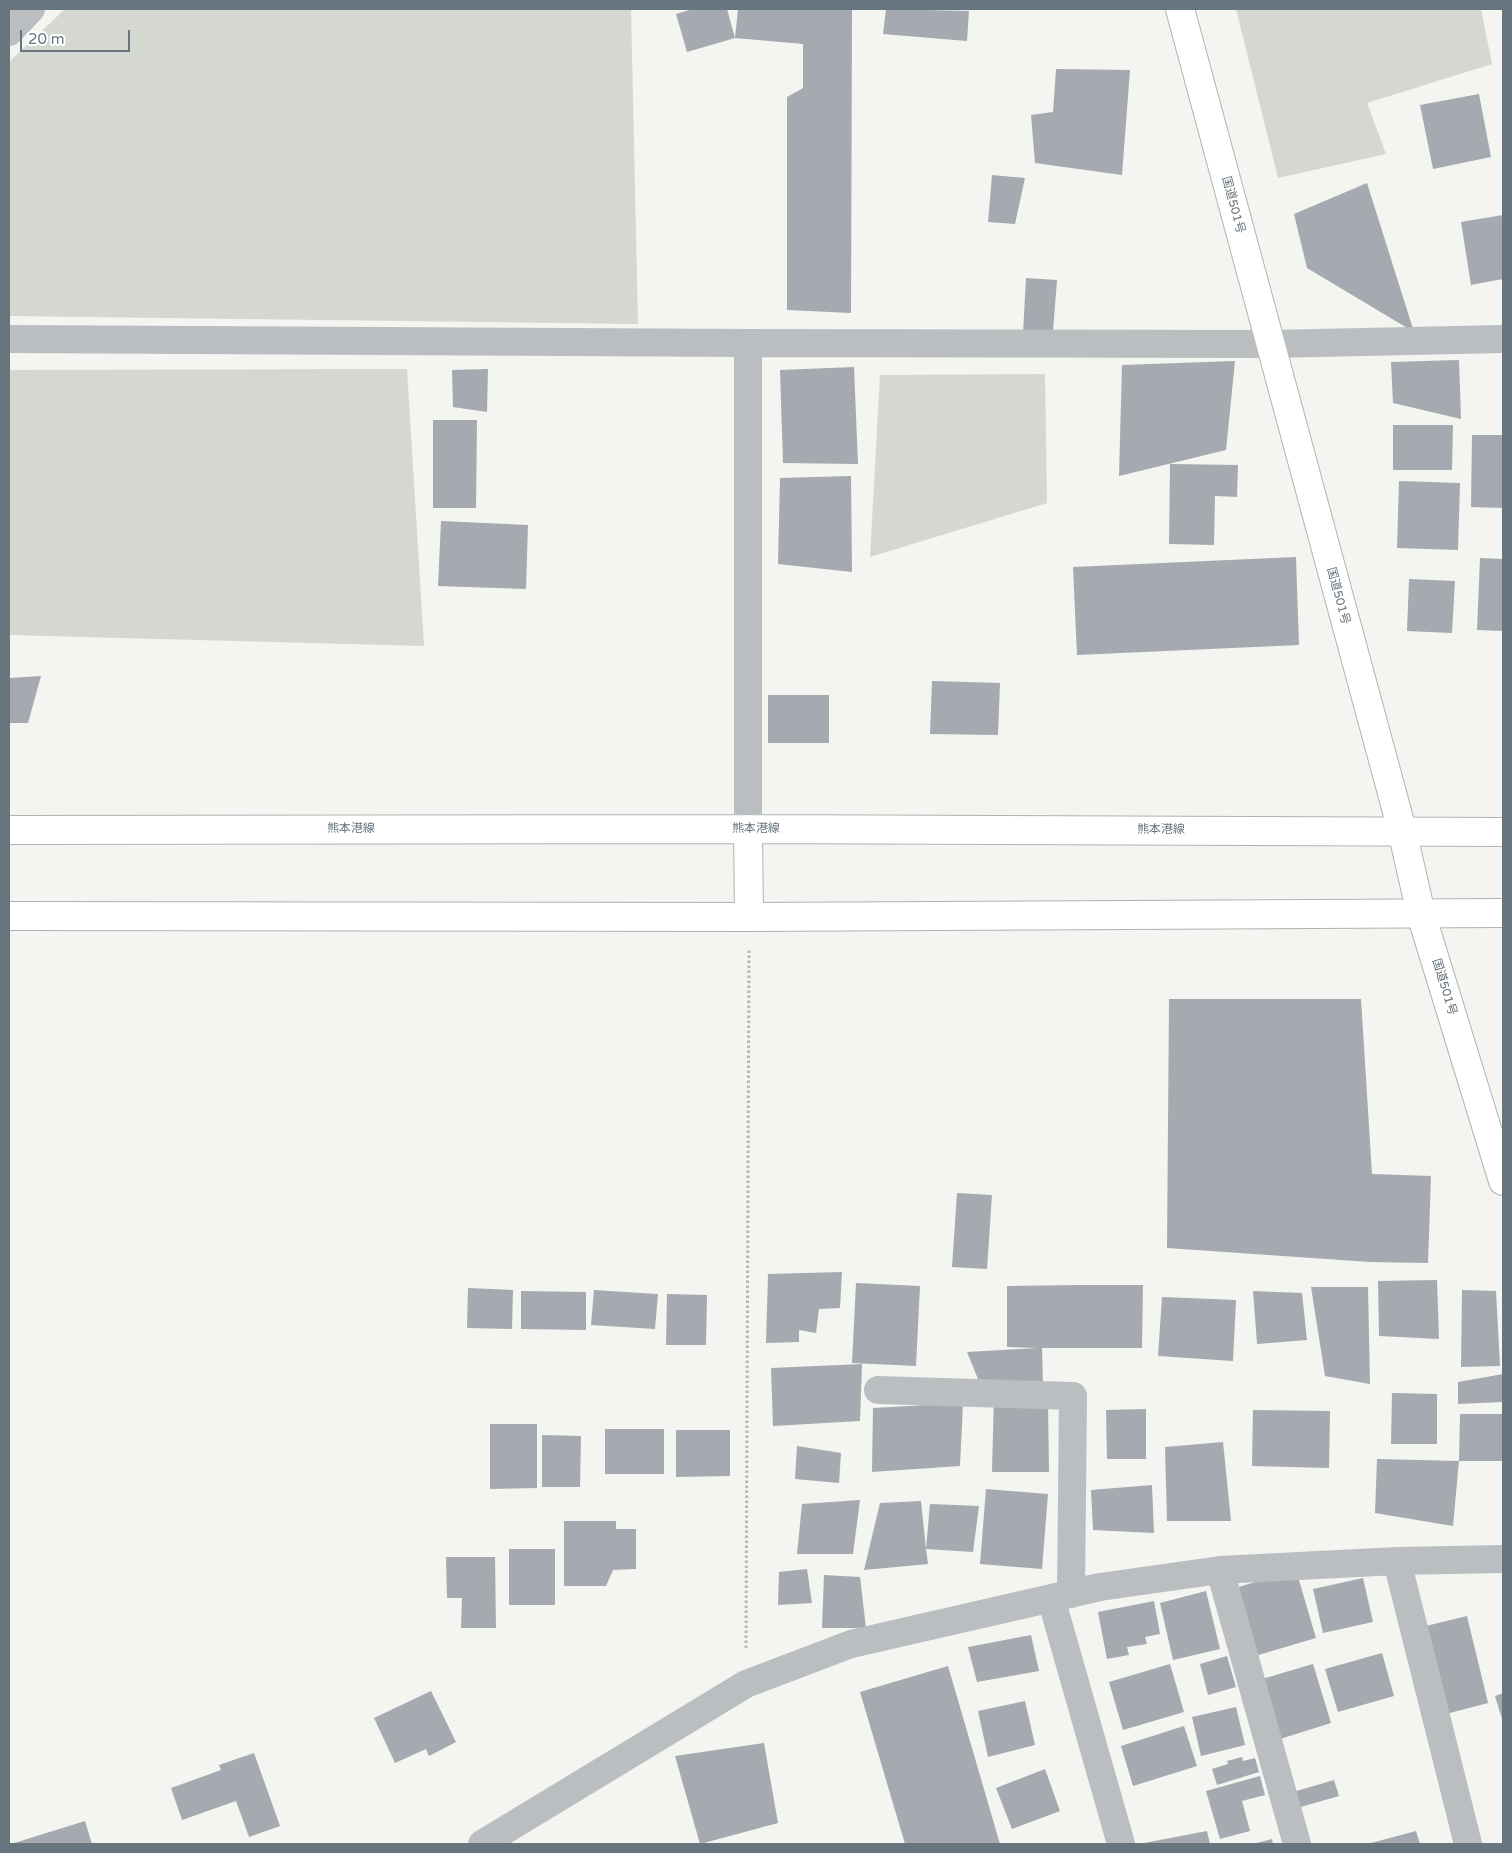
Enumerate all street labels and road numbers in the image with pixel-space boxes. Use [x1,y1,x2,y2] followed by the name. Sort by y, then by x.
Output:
[1218,175,1248,235] street label: 国道501号
[1323,566,1353,626] street label: 国道501号
[327,822,375,836] street label: 熊本港線
[732,822,780,836] street label: 熊本港線
[1137,823,1185,837] street label: 熊本港線
[1429,957,1459,1017] street label: 国道501号

